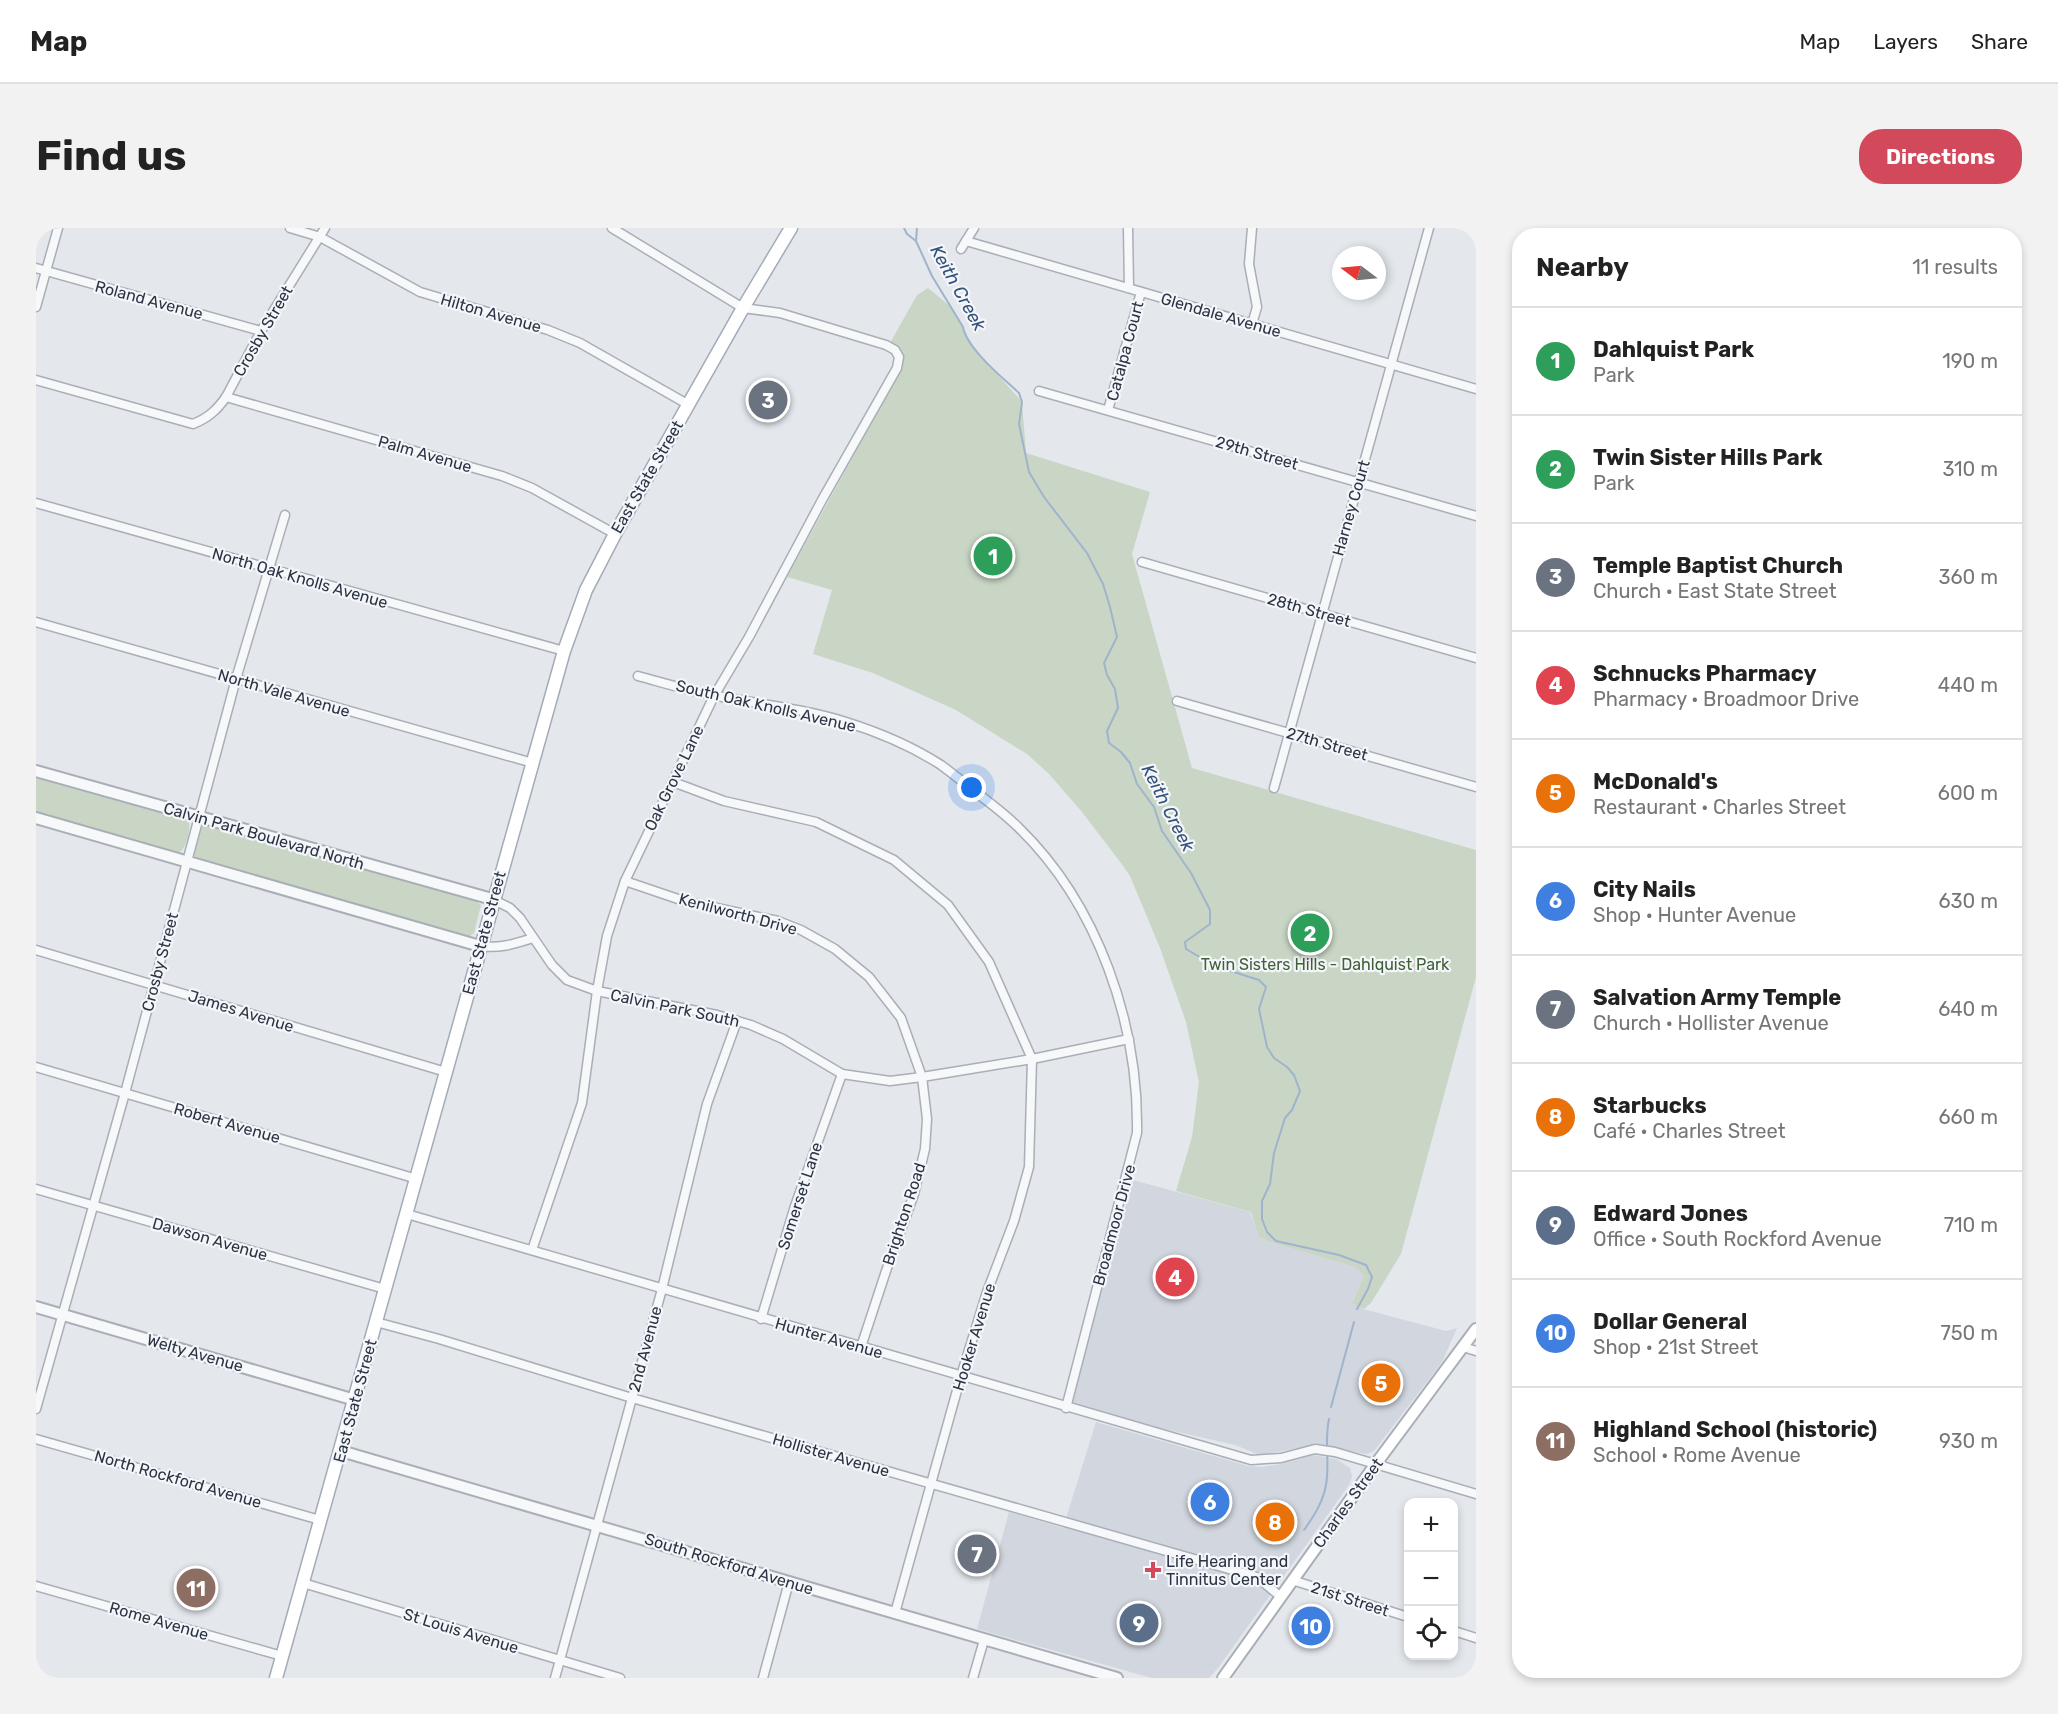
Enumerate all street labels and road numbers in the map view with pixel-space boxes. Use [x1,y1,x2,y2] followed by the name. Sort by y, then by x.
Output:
[93,276,205,324] street label: Roland Avenue
[229,282,297,380] street label: Crosby Street
[1159,289,1283,341] street label: Glendale Avenue
[438,290,544,336] street label: Hilton Avenue
[1103,299,1147,403] street label: Catalpa Court
[607,417,687,537] street label: East State Street
[376,432,474,476] street label: Palm Avenue
[1213,432,1301,474] street label: 29th Street
[1328,458,1374,558] street label: Harney Court
[210,544,390,612] street label: North Oak Knolls Avenue
[1265,589,1353,631] street label: 28th Street
[216,665,352,721] street label: North Vale Avenue
[674,676,858,736] street label: South Oak Knolls Avenue
[640,722,708,834] street label: Oak Grove Lane
[1284,723,1370,765] street label: 27th Street
[161,798,367,874] street label: Calvin Park Boulevard North
[458,869,510,997] street label: East State Street
[677,889,799,939] street label: Kenilworth Drive
[138,910,182,1014] street label: Crosby Street
[609,985,741,1031] street label: Calvin Park South
[186,986,296,1036] street label: James Avenue
[172,1099,282,1147] street label: Robert Avenue
[774,1140,826,1252] street label: Somerset Lane
[878,1160,930,1268] street label: Brighton Road
[1089,1162,1139,1288] street label: Broadmoor Drive
[150,1213,270,1265] street label: Dawson Avenue
[949,1281,999,1393] street label: Hooker Avenue
[624,1304,666,1394] street label: 2nd Avenue
[773,1314,885,1362] street label: Hunter Avenue
[145,1330,245,1376] street label: Welty Avenue
[329,1337,381,1465] street label: East State Street
[770,1429,892,1481] street label: Hollister Avenue
[92,1446,264,1512] street label: North Rockford Avenue
[1309,1454,1387,1552] street label: Charles Street
[642,1529,816,1599] street label: South Rockford Avenue
[1309,1577,1391,1621] street label: 21st Street
[107,1598,211,1644] street label: Rome Avenue
[401,1604,521,1658] street label: St Louis Avenue

